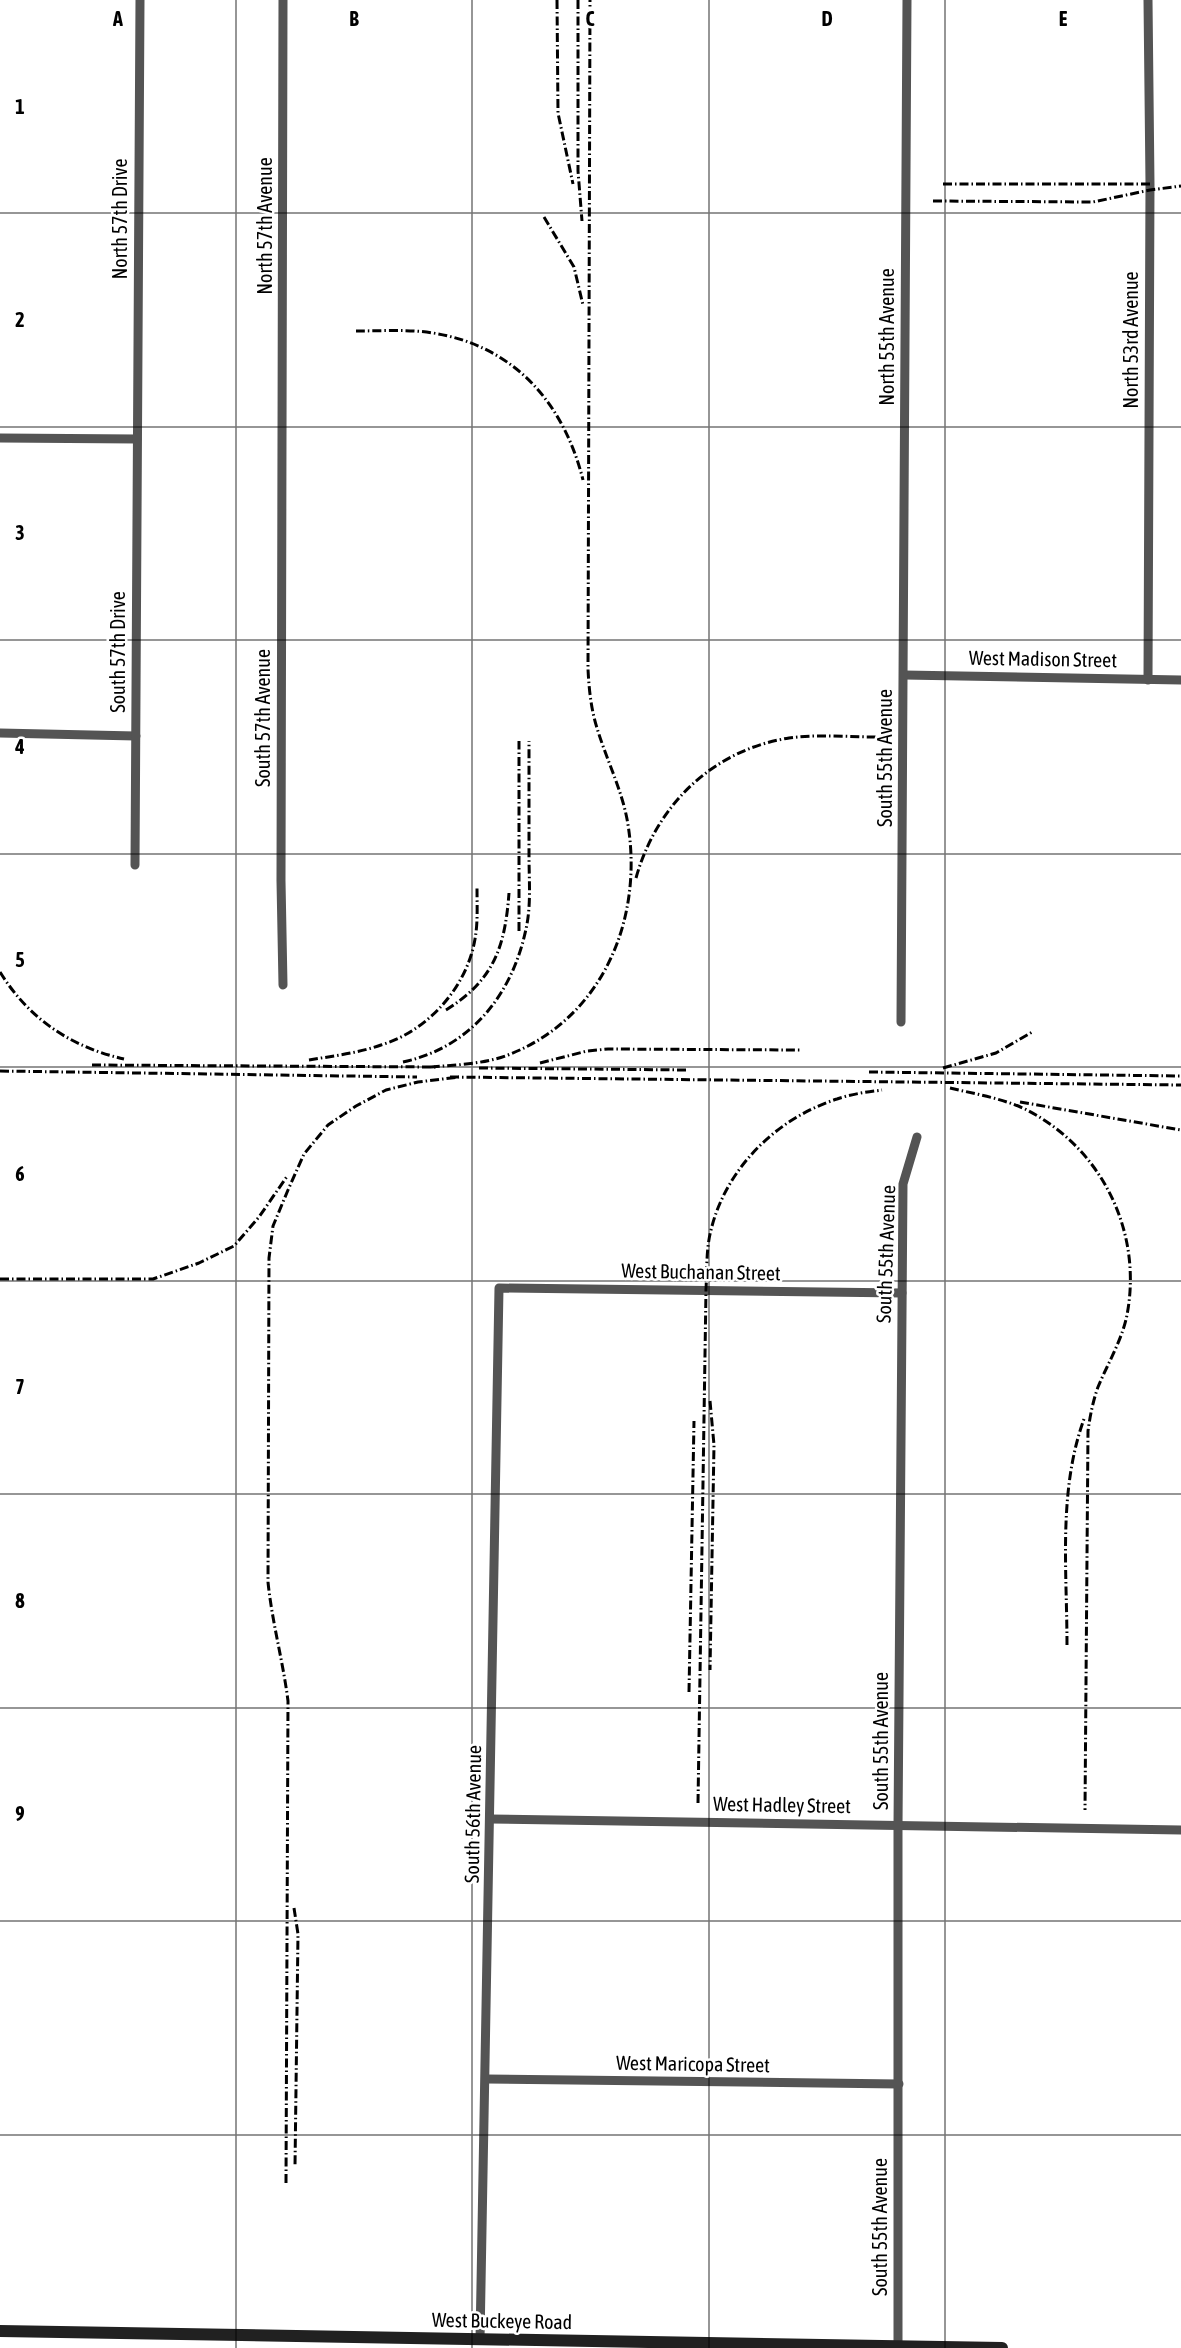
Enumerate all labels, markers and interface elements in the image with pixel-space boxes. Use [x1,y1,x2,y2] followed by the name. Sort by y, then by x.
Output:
[112,7,123,30] text: A
[349,7,359,30] text: B
[586,7,595,30] text: C
[821,7,833,30] text: D
[1059,7,1068,30] text: E
[15,95,25,118] text: 1
[253,157,276,295] street label: North 57th Avenue
[108,159,131,279] street label: North 57th Drive
[875,268,898,406] street label: North 55th Avenue
[1119,271,1142,409] street label: North 53rd Avenue
[15,308,25,331] text: 2
[15,521,25,544] text: 3
[106,591,129,713] street label: South 57th Drive
[969,646,1117,671] street label: West Madison Street
[251,649,274,787] street label: South 57th Avenue
[873,689,896,827] street label: South 55th Avenue
[14,735,25,758] text: 4
[15,948,25,971] text: 5
[15,1162,25,1185] text: 6
[872,1185,899,1323] street label: South 55th Avenue
[621,1259,781,1284] street label: West Buchanan Street
[15,1375,25,1398] text: 7
[15,1589,25,1612] text: 8
[869,1672,892,1810] street label: South 55th Avenue
[460,1745,485,1883] street label: South 56th Avenue
[713,1792,851,1817] street label: West Hadley Street
[15,1802,25,1825] text: 9
[616,2051,770,2076] street label: West Maricopa Street
[868,2158,891,2296] street label: South 55th Avenue
[432,2308,572,2333] street label: West Buckeye Road

